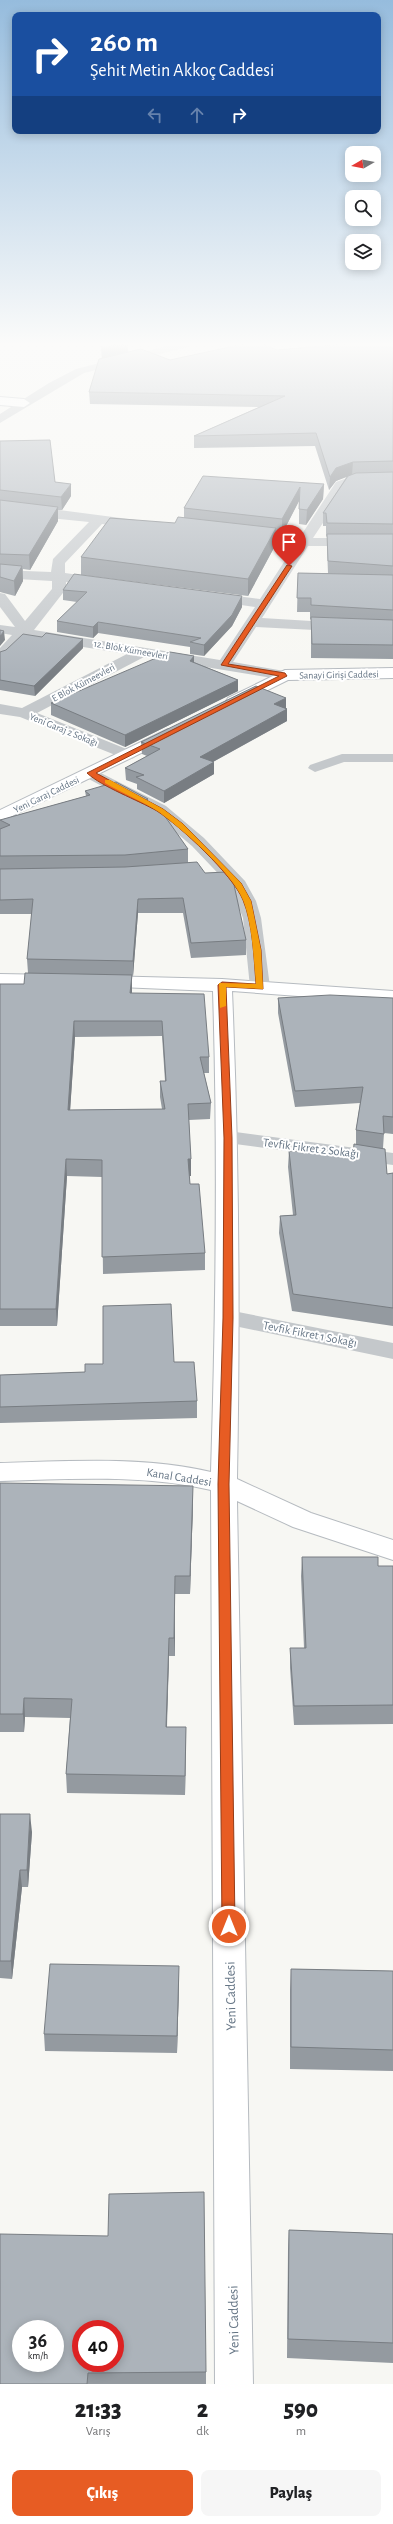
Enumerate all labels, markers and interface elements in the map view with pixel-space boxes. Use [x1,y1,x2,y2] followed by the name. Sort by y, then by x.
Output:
[24,28,76,80] icon: right
[90,29,158,57] text: 260 m
[90,62,274,80] text: Şehit Metin Akkoç Caddesi
[144,104,166,126] icon: left
[186,104,208,126] icon: ahead
[228,104,250,126] icon: right
[345,146,381,182] north arrow
[345,146,381,270] map controls
[345,190,381,226] button: search
[345,234,381,270] button: layers
[272,525,306,566] pin
[278,531,300,553] icon: arrive
[93,639,169,661] street label: 12. Blok Kümeevleri
[50,662,117,704] street label: E Blok Kümeevleri
[299,669,379,681] street label: Sanayi Girişi Caddesi
[28,712,99,748] street label: Yeni Garaj 2 Sokağı
[12,775,81,815] street label: Yeni Garaj Caddesi
[262,1136,360,1160] street label: Tevfik Fikret 2 Sokağı
[262,1319,358,1349] street label: Tevfik Fikret 1 Sokağı
[146,1466,212,1488] street label: Kanal Caddesi
[208,1905,250,1947] position arrow
[223,1961,239,2031] street label: Yeni Caddesi
[226,2285,242,2355] street label: Yeni Caddesi
[72,2320,124,2372] speed limit sign: 40
[29,2331,47,2351] text: 36
[28,2351,48,2361] text: km/h
[75,2398,122,2422] text: 21:33
[197,2398,208,2422] text: 2
[284,2398,318,2422] text: 590
[86,2425,110,2438] text: Varış
[196,2425,209,2438] text: dk
[296,2425,306,2438] text: m
[12,2470,193,2516] button: Çıkış
[201,2470,381,2516] button: Paylaş

